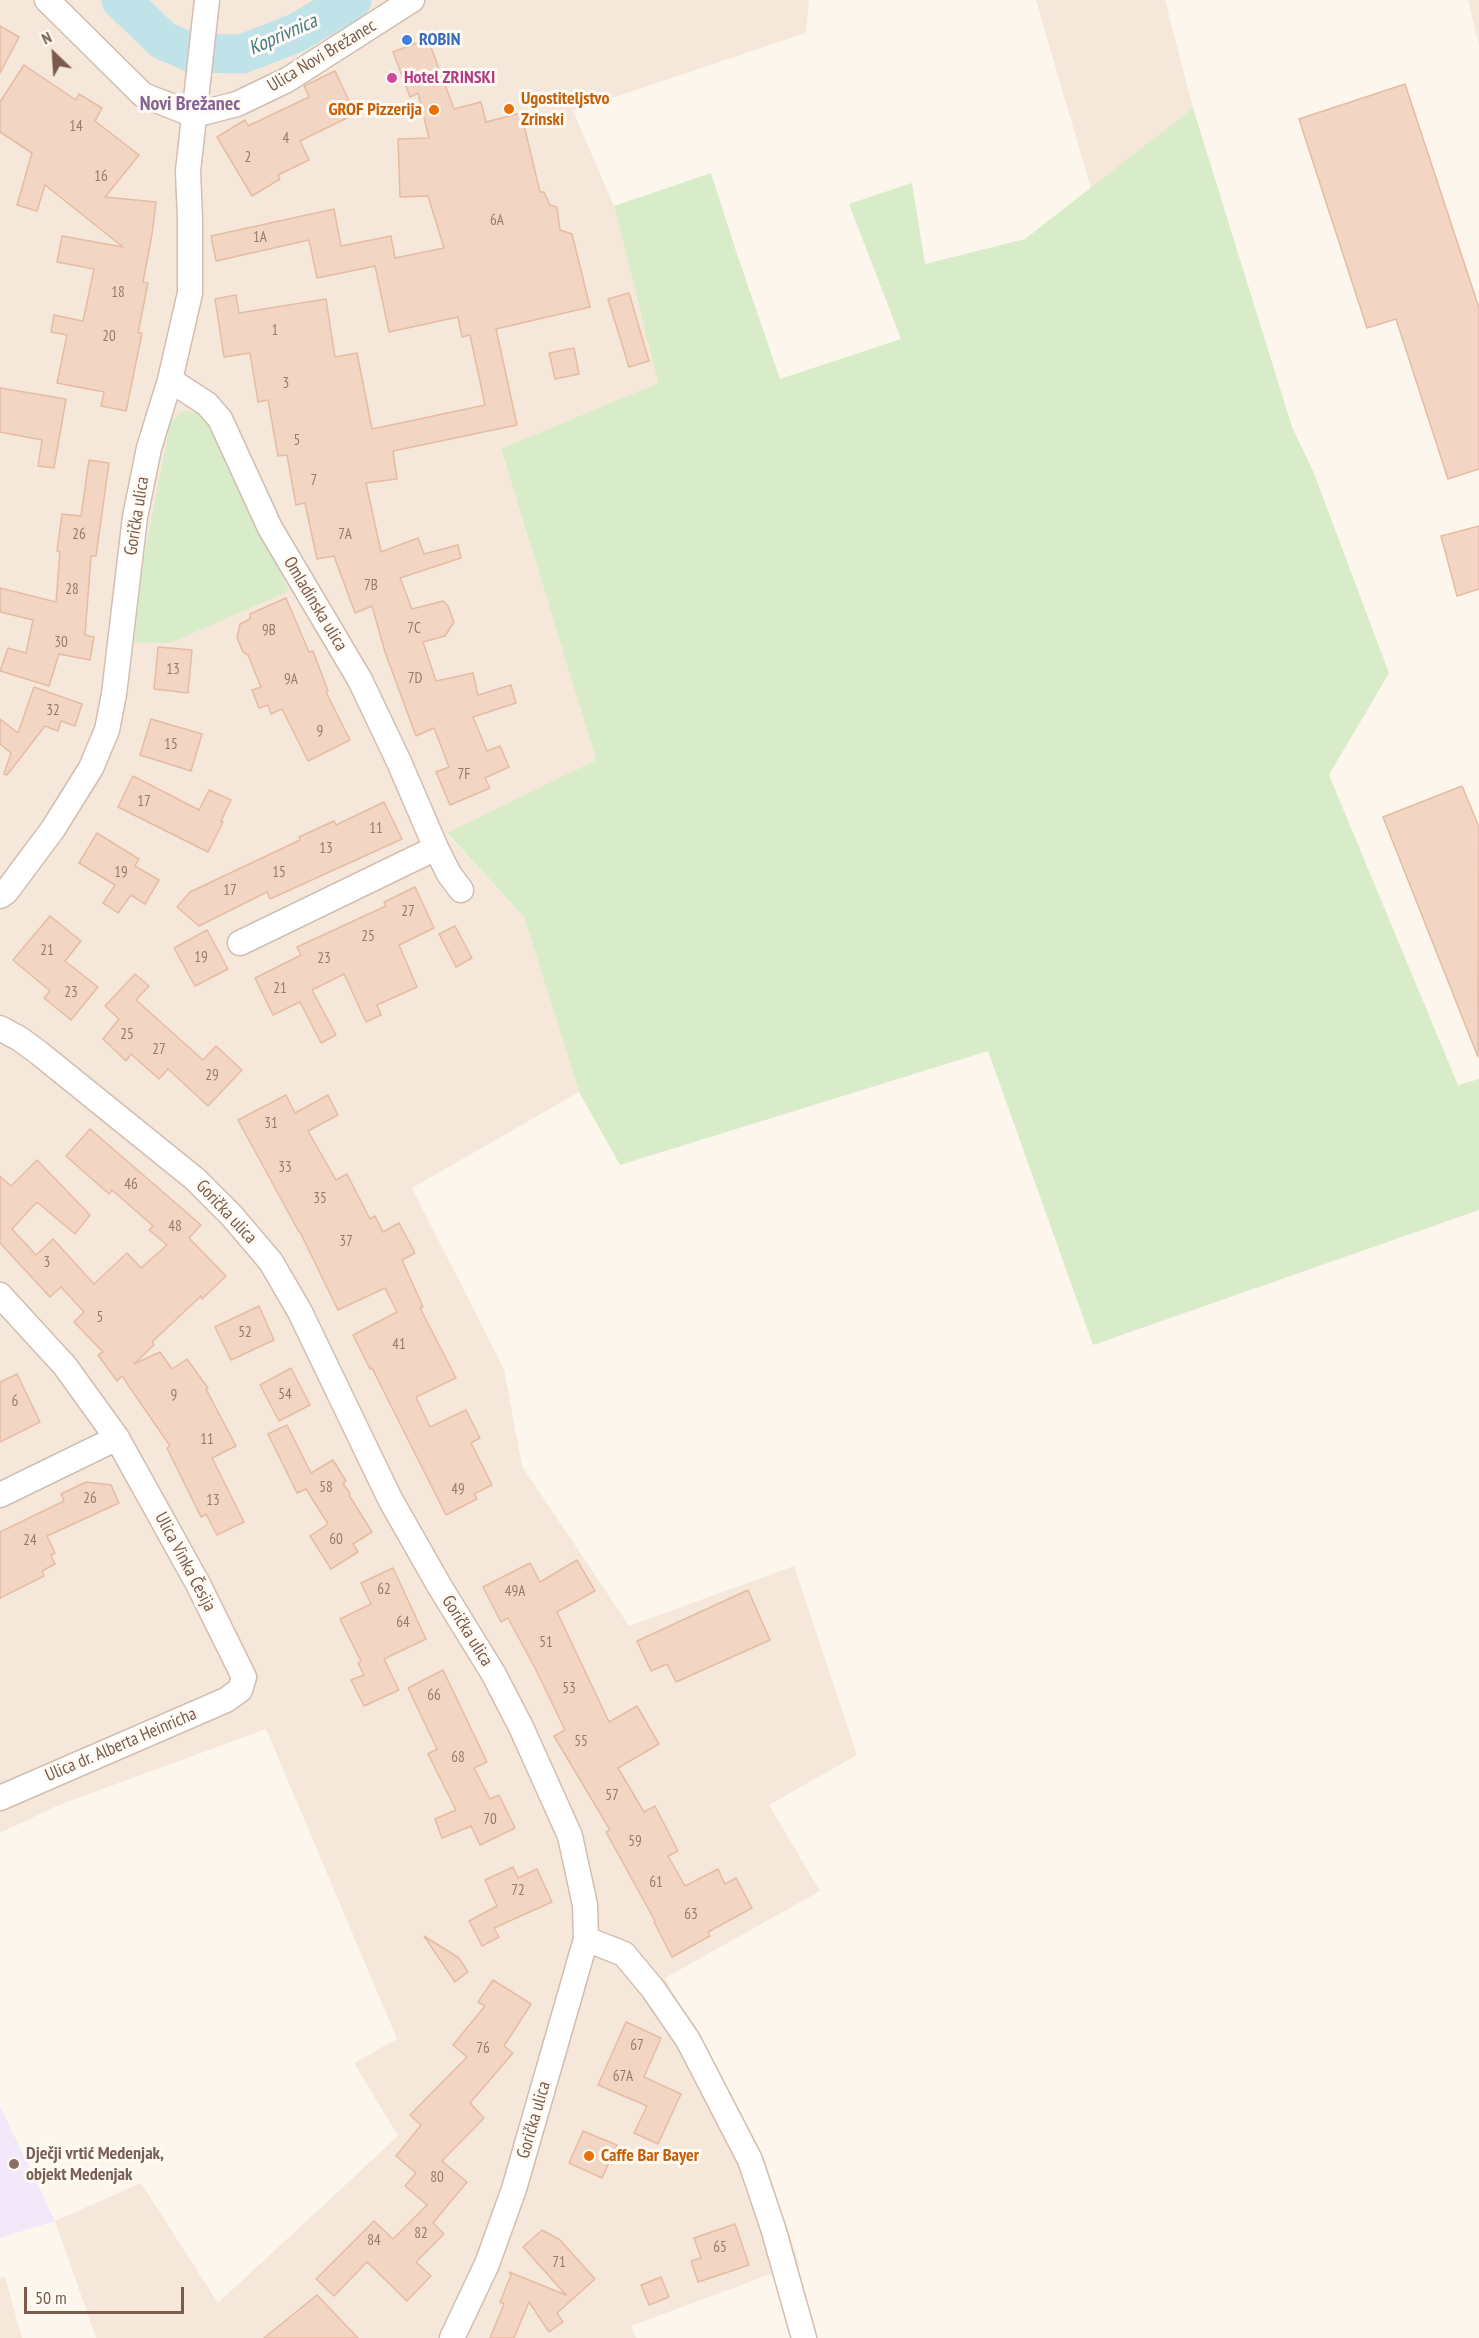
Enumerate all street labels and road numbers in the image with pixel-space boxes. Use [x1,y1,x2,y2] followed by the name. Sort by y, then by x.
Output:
[264,15,380,97] street label: Ulica Novi Brežanec
[120,475,154,557] street label: Gorička ulica
[278,553,352,655] street label: Omladinska ulica
[191,1176,261,1248] street label: Gorička ulica
[150,1509,220,1615] street label: Ulica Vinka Česija
[437,1592,497,1670] street label: Gorička ulica
[42,1703,200,1787] street label: Ulica dr. Alberta Heinricha
[513,2079,555,2161] street label: Gorička ulica

